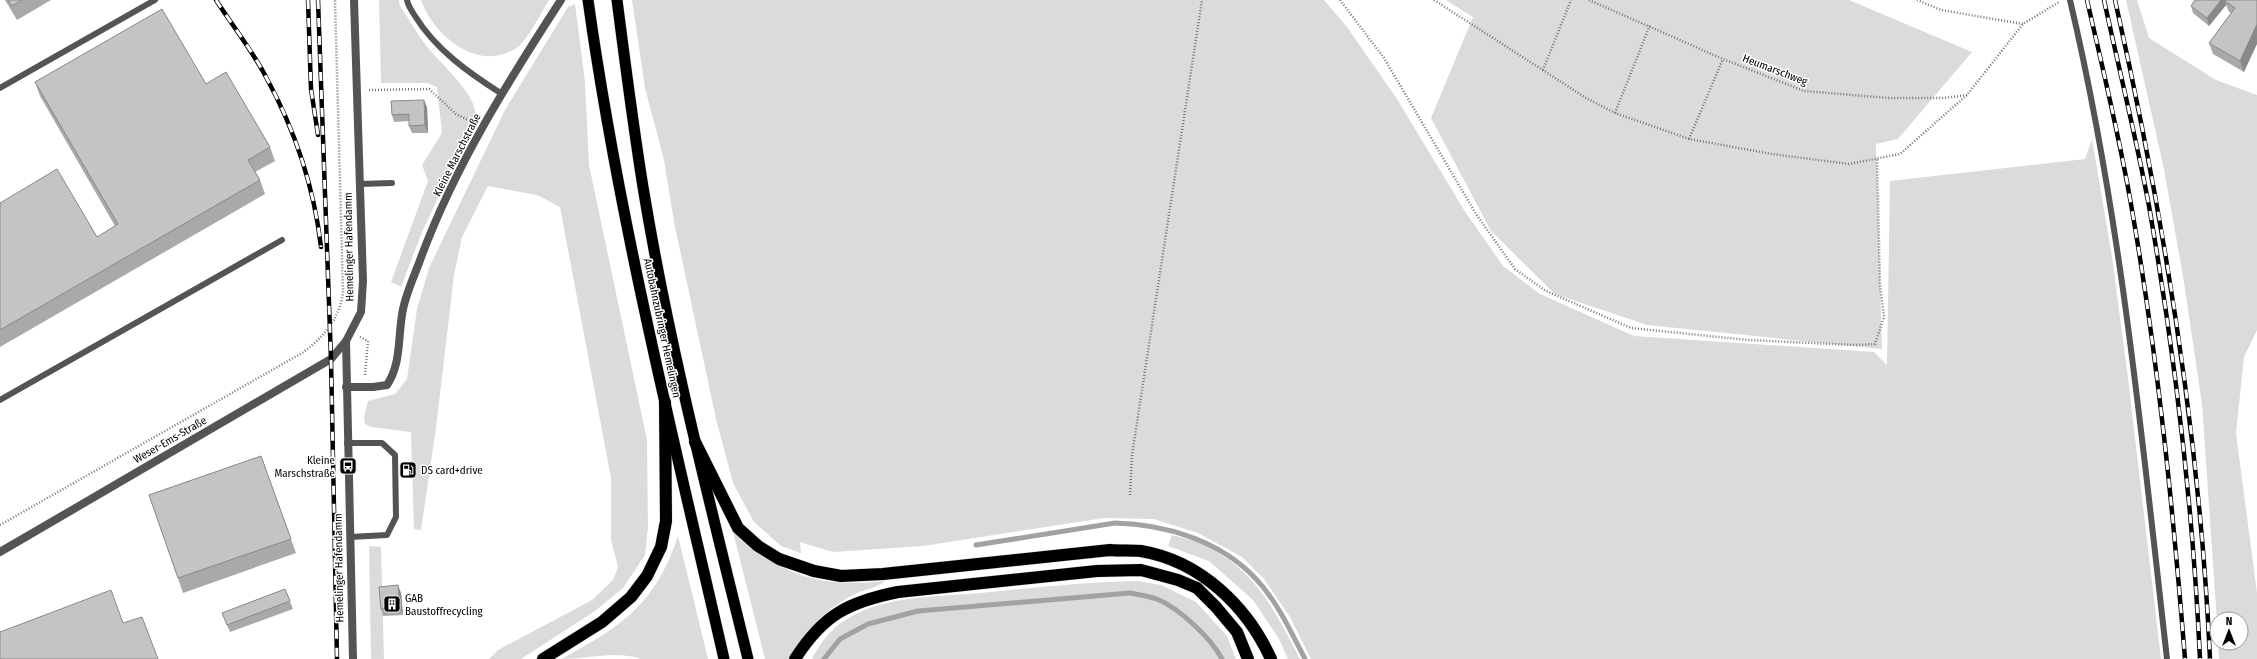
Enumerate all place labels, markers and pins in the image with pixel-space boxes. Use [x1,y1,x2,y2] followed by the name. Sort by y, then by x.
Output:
[274,454,335,480] place label: Kleine Marschstraße
[338,456,358,476] bus stop icon: Kleine Marschstraße
[398,460,418,480] fuel station icon: DS card+drive
[421,464,483,477] place label: DS card+drive
[405,592,484,618] place label: GAB Baustoffrecycling
[382,594,402,614] building icon: GAB Baustoffrecycling

